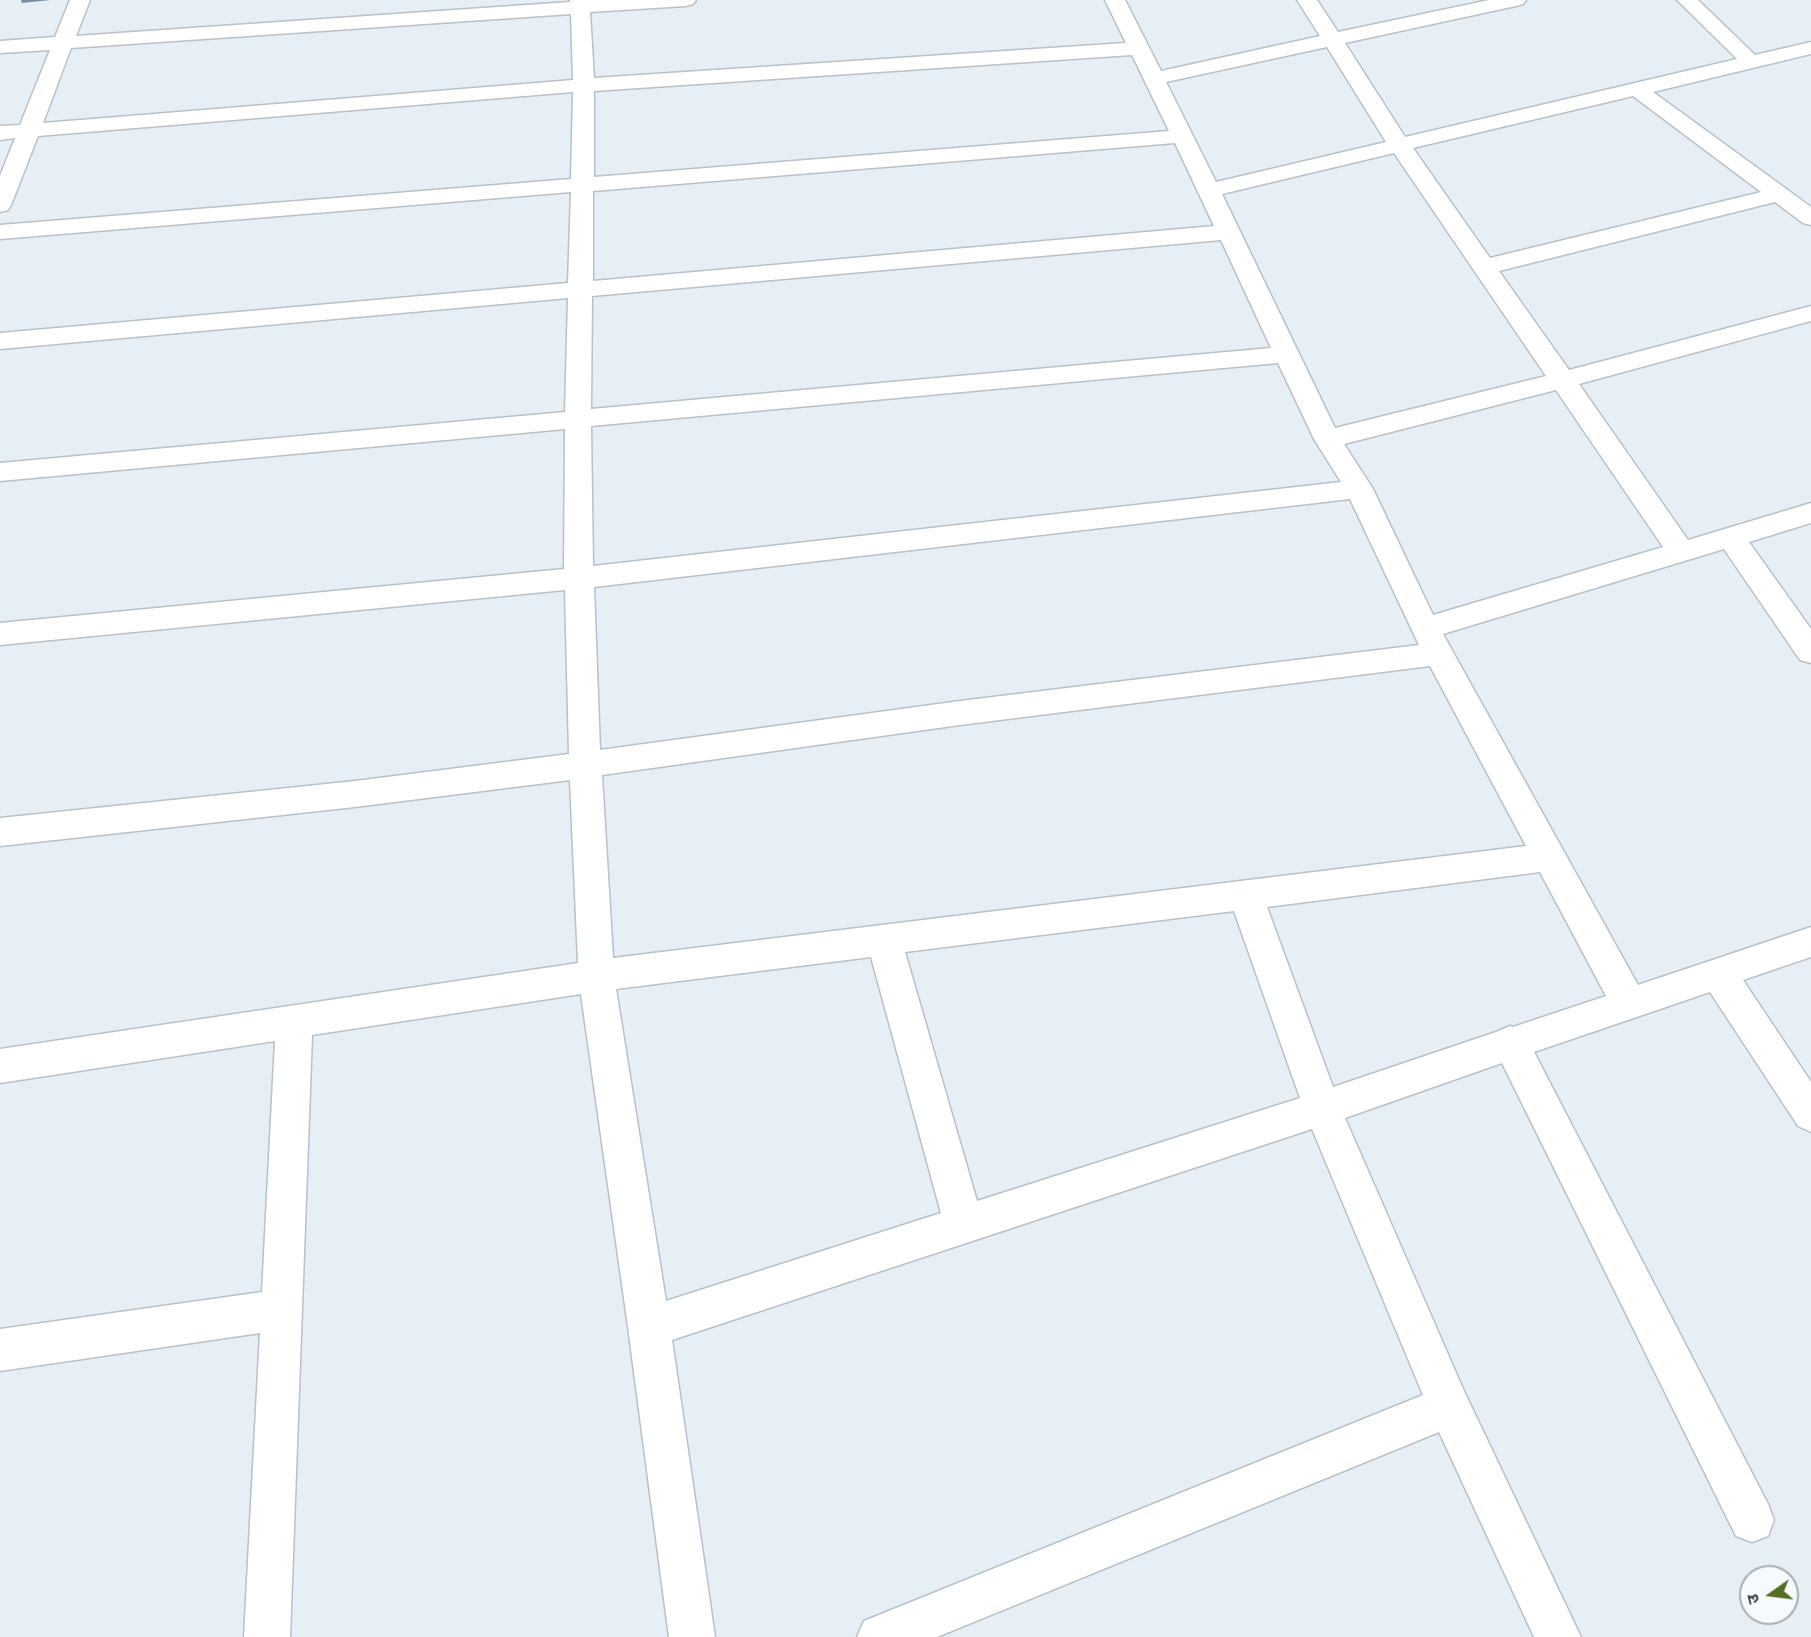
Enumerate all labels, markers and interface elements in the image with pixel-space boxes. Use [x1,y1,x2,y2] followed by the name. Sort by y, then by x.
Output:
[1739,1565,1799,1625] north arrow
[1742,1592,1764,1606] text: उ

